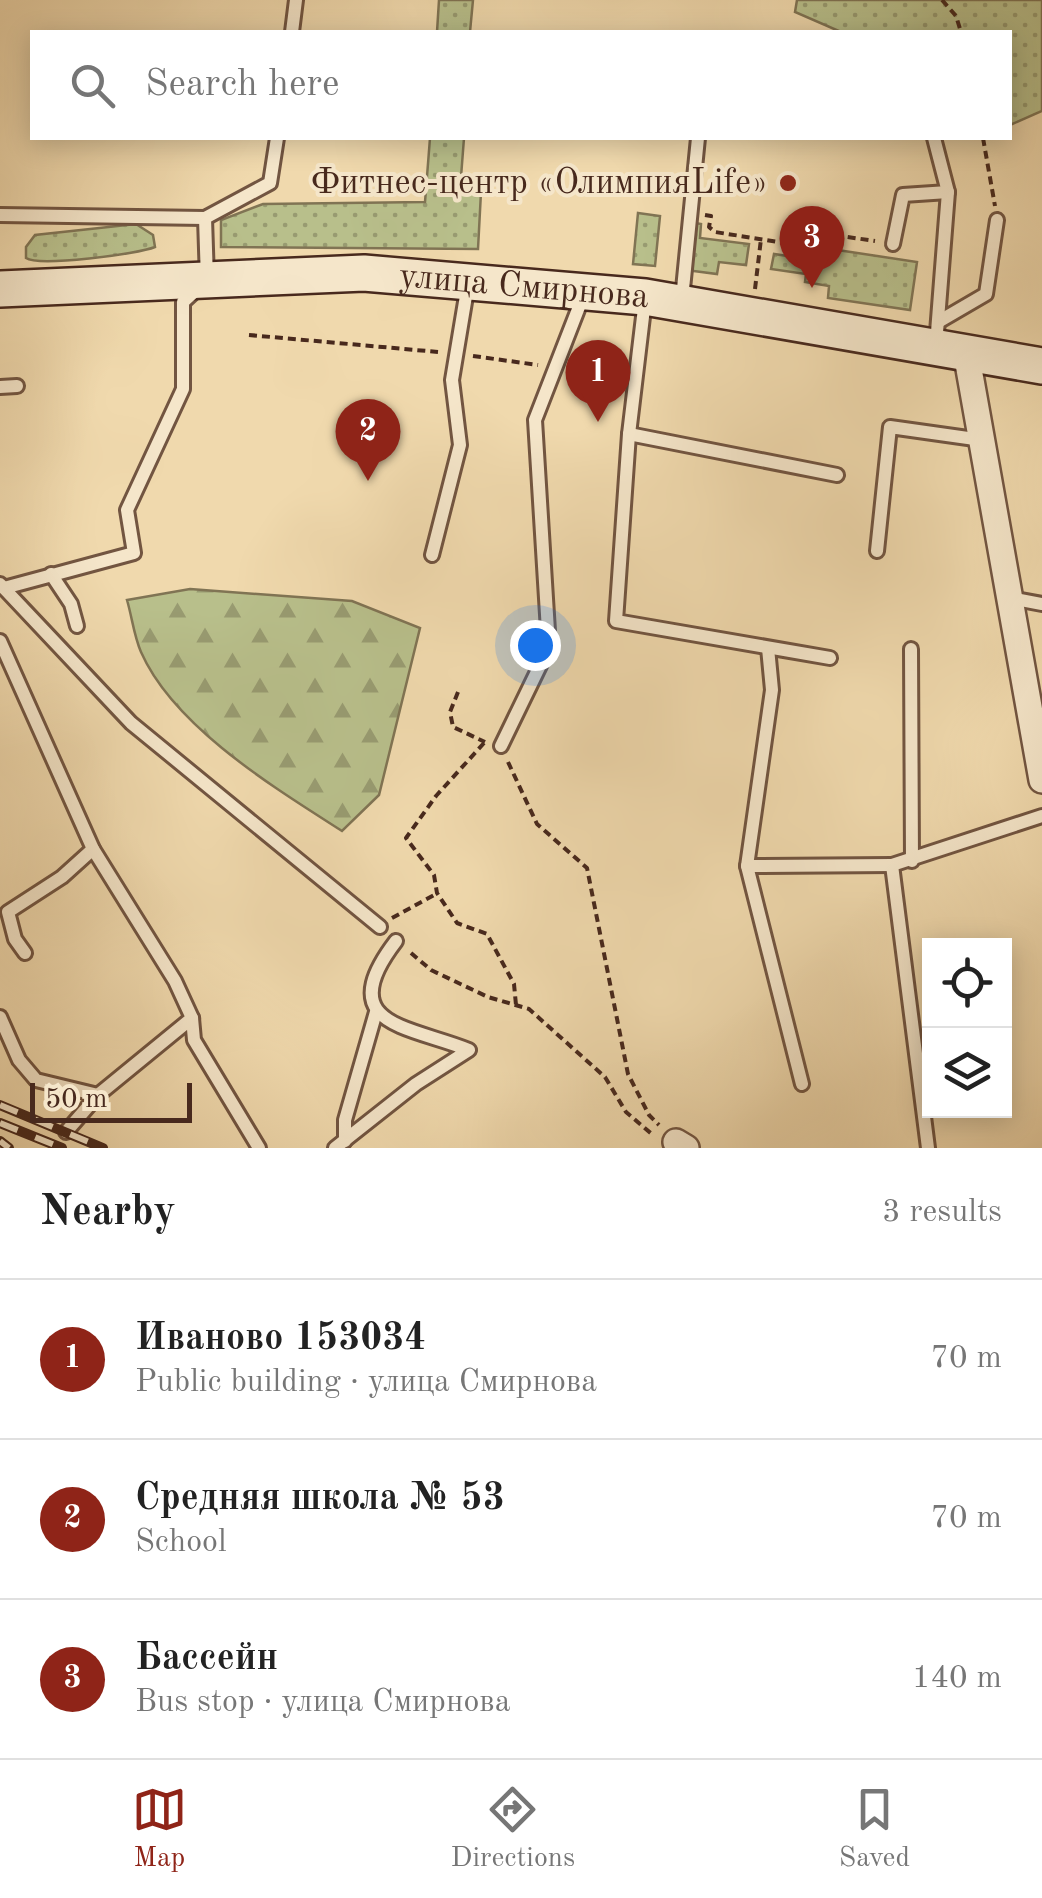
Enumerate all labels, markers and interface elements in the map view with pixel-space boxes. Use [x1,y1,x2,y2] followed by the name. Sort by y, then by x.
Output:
[30,30,1012,140] search box
[65,58,120,113] icon: search
[145,66,340,104] text: Search here
[311,166,768,201] place label: Фитнес-центр «ОлимпияLife»
[777,172,799,194] marker: Фитнес-центр «ОлимпияLife»
[780,206,844,288] pin: 3
[398,259,650,315] street label: улица Смирнова
[566,340,630,422] pin: 1
[336,398,400,481] pin: 2
[510,620,561,671] your location
[922,938,1012,1118] map controls
[922,938,1012,1028] button: locate
[922,1028,1012,1118] button: layers
[30,1078,192,1122] scale bar
[45,1086,108,1114] text: 50 m
[40,1192,176,1234] text: Nearby
[882,1197,1002,1229] text: 3 results
[135,1320,426,1358] text: Иваново 153034
[63,1343,82,1375] text: 1
[931,1343,1002,1375] text: 70 m
[135,1367,597,1399] text: Public building · улица Смирнова
[135,1480,505,1518] text: Средняя школа № 53
[63,1503,82,1535] text: 2
[931,1503,1002,1535] text: 70 m
[135,1527,227,1559] text: School
[135,1640,278,1678] text: Бассейн
[63,1663,82,1695] text: 3
[912,1663,1002,1695] text: 140 m
[135,1687,511,1719] text: Bus stop · улица Смирнова
[132,1782,187,1877] tab: Map
[451,1782,575,1877] tab: Directions
[839,1782,910,1877] tab: Saved

